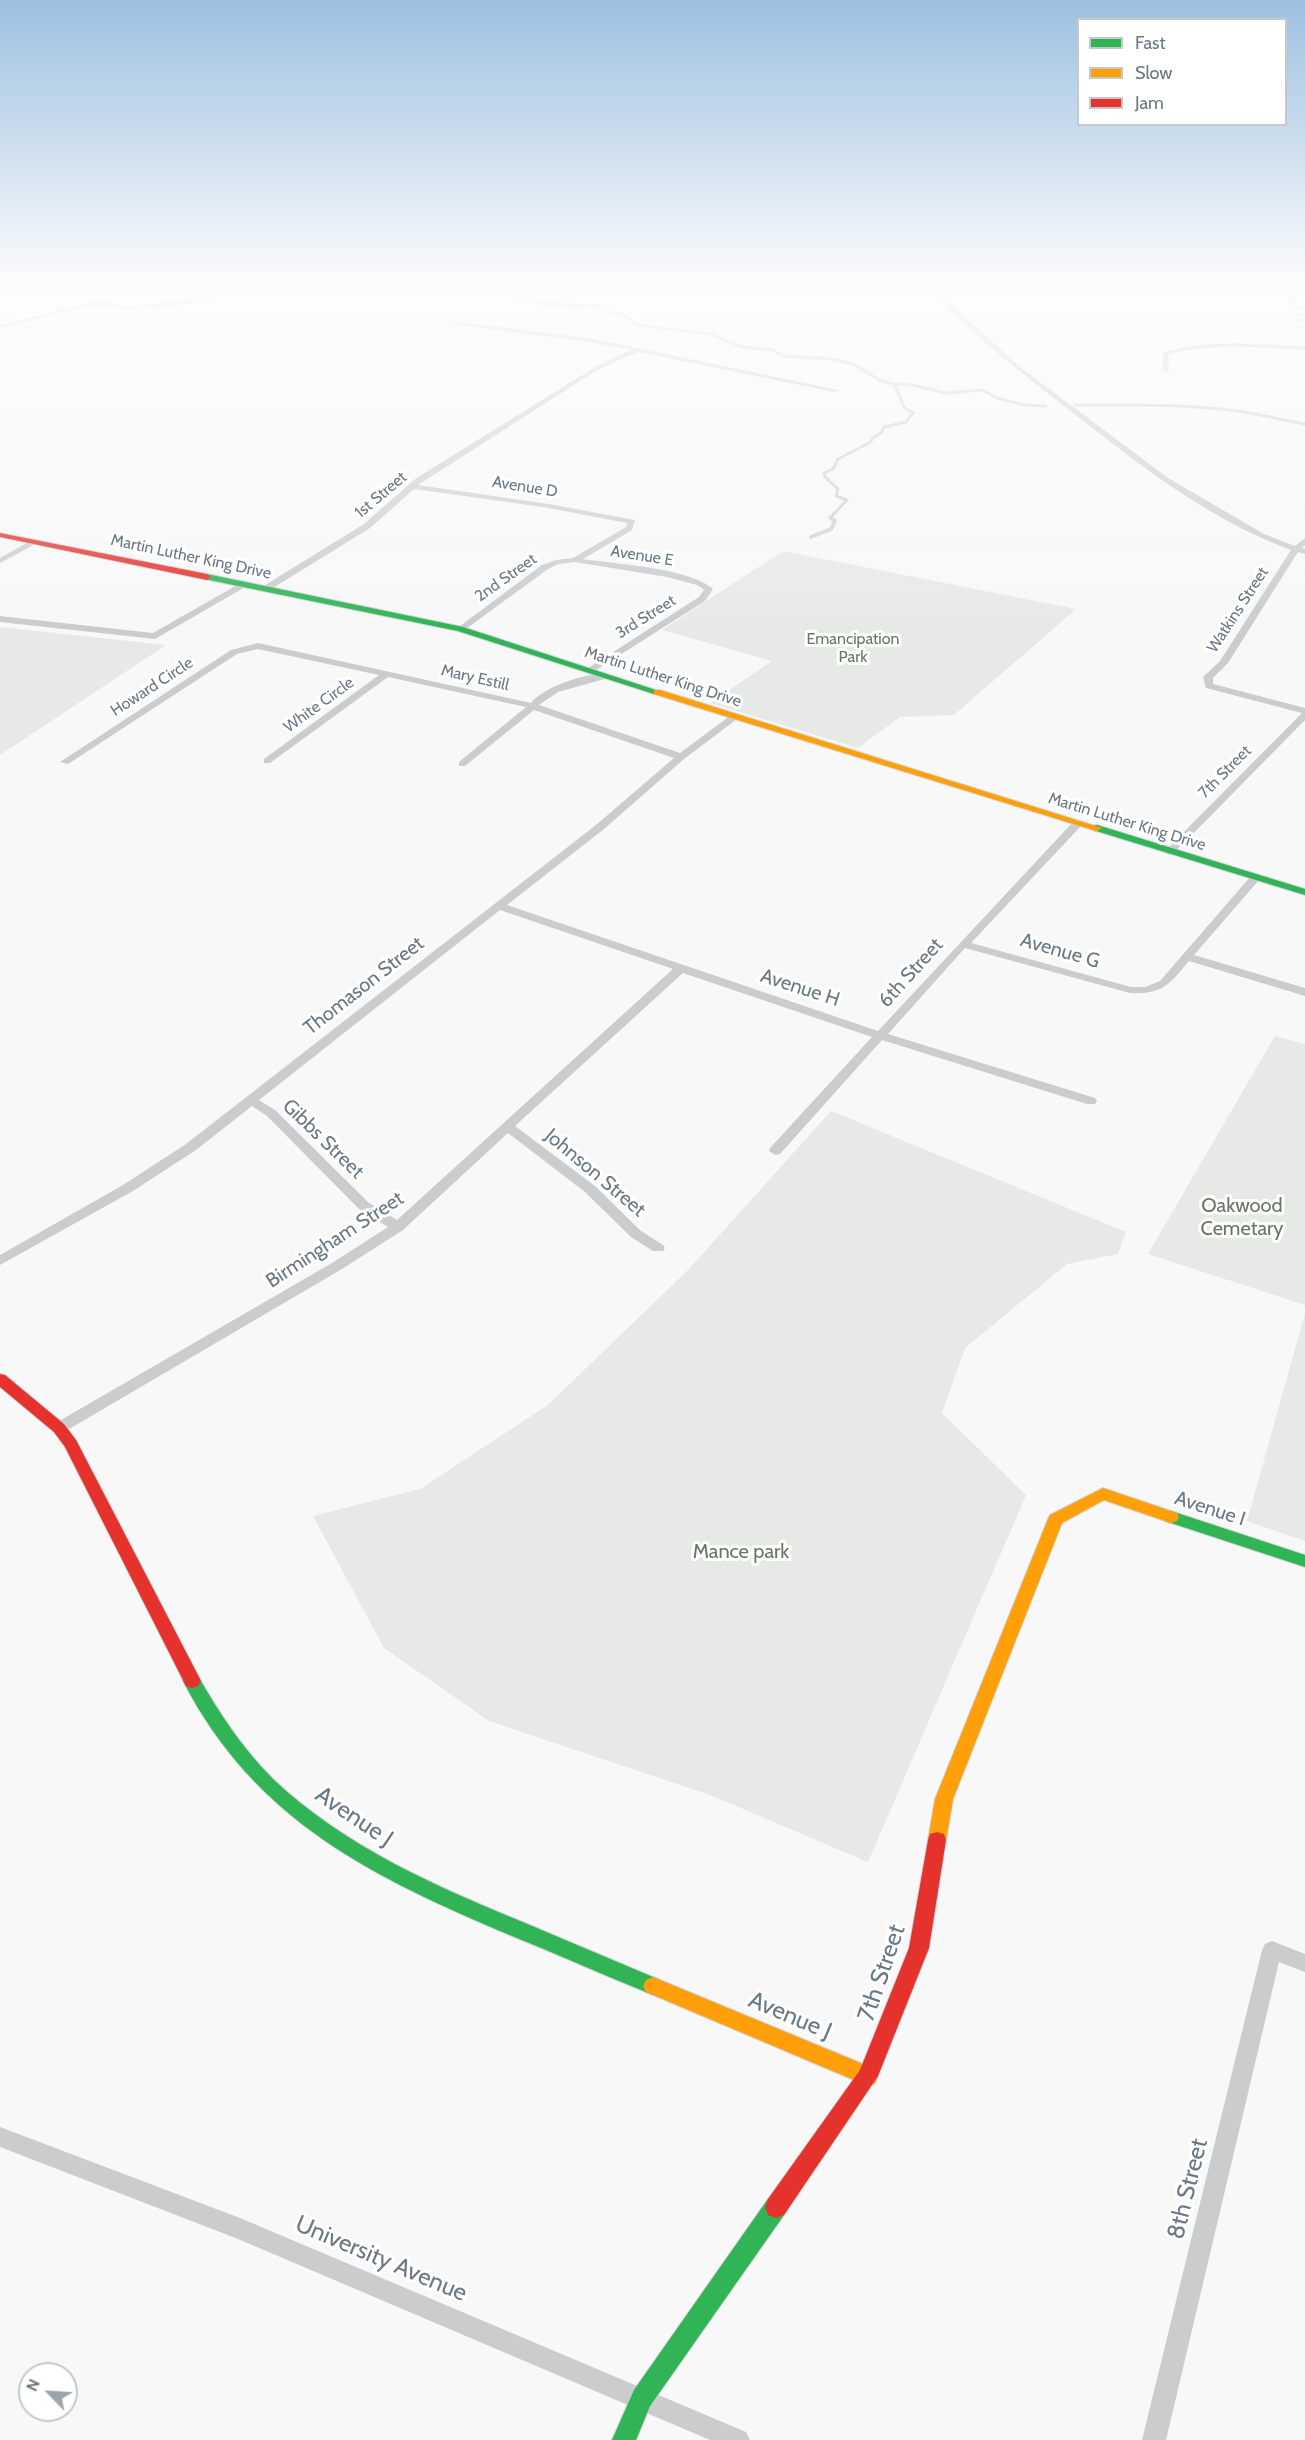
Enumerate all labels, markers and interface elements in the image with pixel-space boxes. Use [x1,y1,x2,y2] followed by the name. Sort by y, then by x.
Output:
[1077,18,1287,126] legend
[1135,32,1166,54] text: Fast
[1135,62,1172,84] text: Slow
[1135,92,1164,114] text: Jam
[351,468,411,522] street label: 1st Street
[491,472,559,502] street label: Avenue D
[109,531,273,583] street label: Martin Luther King Drive
[609,542,675,570] street label: Avenue E
[471,550,541,606] street label: 2nd Street
[1203,564,1273,656] street label: Watkins Street
[612,591,680,643] street label: 3rd Street
[807,629,899,667] park label: Emancipation Park
[582,643,744,711] street label: Martin Luther King Drive
[107,653,197,721] street label: Howard Circle
[439,661,511,695] street label: Mary Estill
[280,673,358,737] street label: White Circle
[1195,742,1255,802] street label: 7th Street
[1046,789,1208,855] street label: Martin Luther King Drive
[1018,928,1102,974] street label: Avenue G
[299,932,429,1040] street label: Thomason Street
[874,933,948,1013] street label: 6th Street
[757,964,843,1012] street label: Avenue H
[277,1094,369,1184] street label: Gibbs Street
[540,1124,650,1222] street label: Johnson Street
[262,1187,408,1293] street label: Birmingham Street
[1201,1194,1283,1241] park label: Oakwood Cemetary
[1172,1486,1248,1532] street label: Avenue I
[693,1540,789,1564] park label: Mance park
[310,1781,398,1853] street label: Avenue J
[852,1921,912,2025] street label: 7th Street
[744,1986,836,2046] street label: Avenue J
[1162,2136,1214,2242] street label: 8th Street
[291,2210,471,2308] street label: University Avenue
[18,2362,78,2422] north arrow
[22,2376,44,2394] text: N

